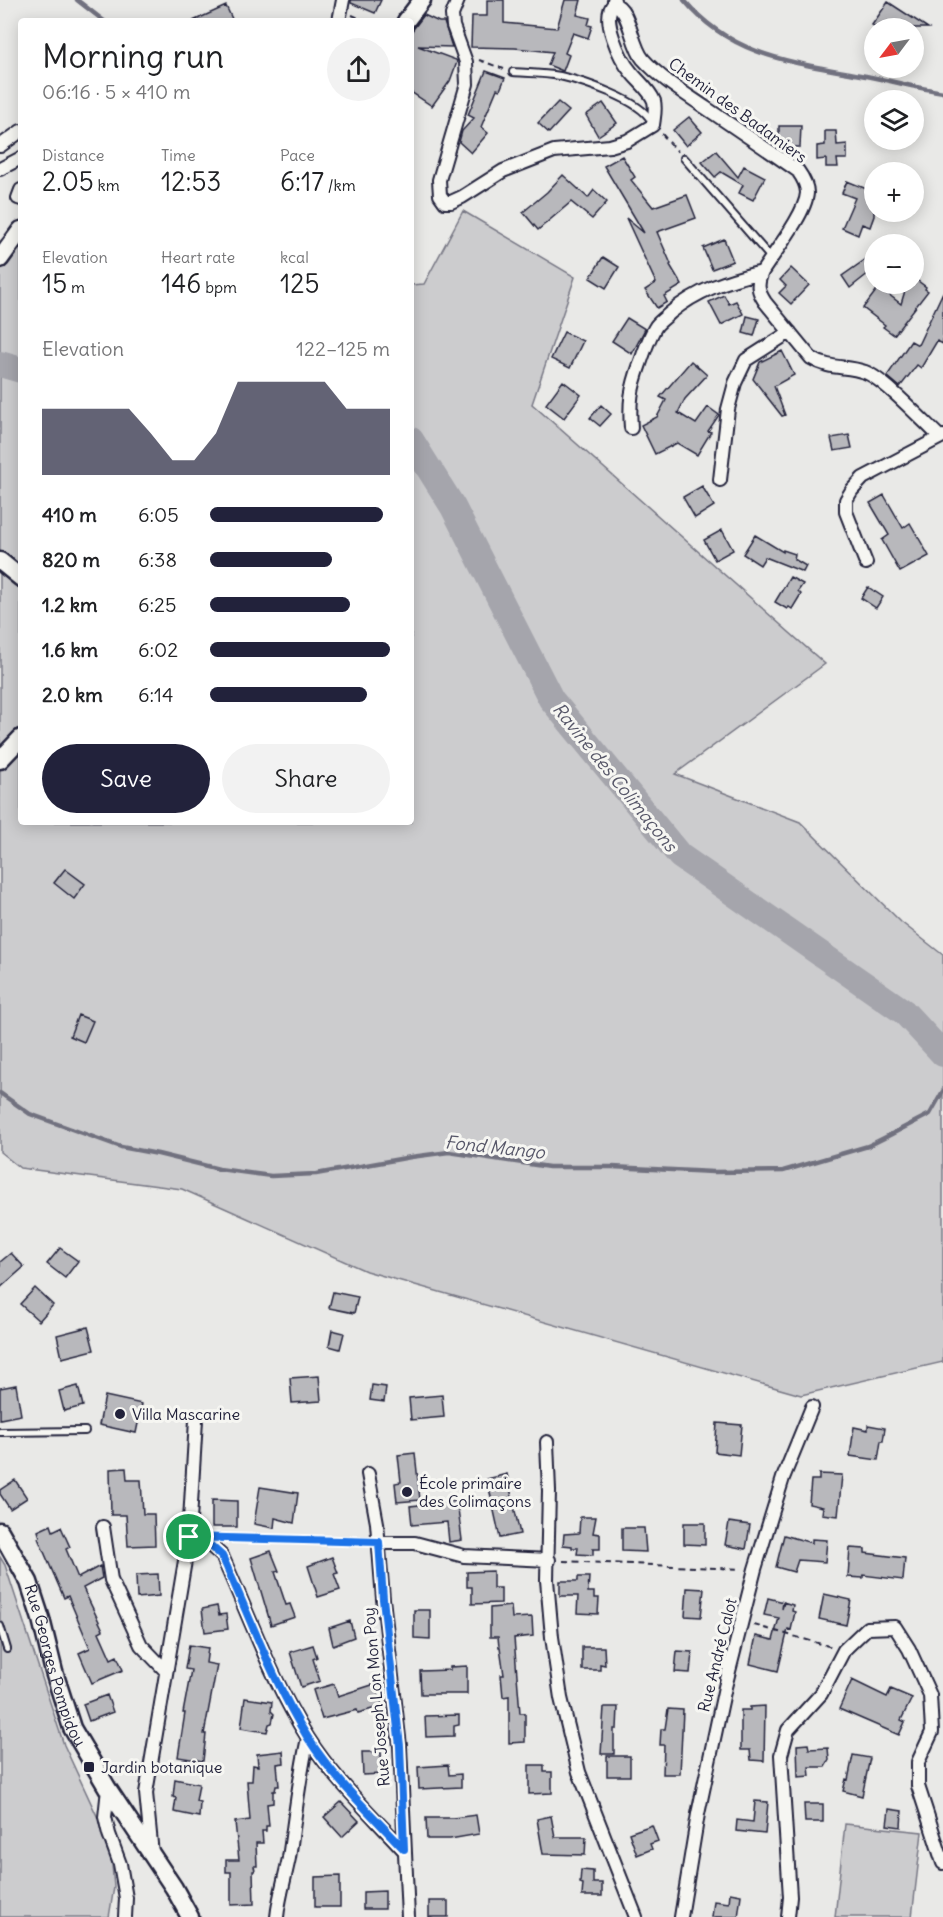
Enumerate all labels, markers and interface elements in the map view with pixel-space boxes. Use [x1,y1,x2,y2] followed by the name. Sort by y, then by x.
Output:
[864,18,924,78] north arrow
[864,18,924,294] map controls
[42,35,224,77] text: Morning run
[327,38,390,101] button: share
[665,53,811,167] street label: Chemin des Badamiers
[42,79,191,104] text: 06:16 · 5 × 410 m
[864,90,924,150] button: layers
[42,145,104,165] text: Distance
[161,145,196,165] text: Time
[280,145,315,165] text: Pace
[864,162,924,222] button: +
[42,165,94,198] text: 2.05
[161,165,221,198] text: 12:53
[280,165,324,198] text: 6:17
[94,175,120,195] text: km
[324,175,356,195] text: /km
[864,234,924,294] button: −
[42,247,108,267] text: Elevation
[161,247,235,267] text: Heart rate
[280,247,309,267] text: kcal
[42,267,67,300] text: 15
[161,267,201,300] text: 146
[280,267,320,300] text: 125
[67,277,85,297] text: m
[201,277,237,297] text: bpm
[42,336,124,361] text: Elevation
[296,336,390,361] text: 122–125 m
[42,502,97,527] text: 410 m
[138,502,179,527] text: 6:05
[42,547,100,572] text: 820 m
[138,547,177,572] text: 6:38
[42,592,98,617] text: 1.2 km
[138,592,177,617] text: 6:25
[42,637,98,662] text: 1.6 km
[138,637,178,662] text: 6:02
[42,682,103,707] text: 2.0 km
[138,682,174,707] text: 6:14
[548,698,683,858] water label: Ravine des Colimaçons
[42,744,210,813] button: Save
[222,744,390,813] button: Share
[444,1130,547,1164] water label: Fond Mango
[132,1404,240,1424] place label: Villa Mascarine
[113,1407,127,1421] marker: Villa Mascarine
[419,1473,531,1511] place label: École primaire des Colimaçons
[400,1485,414,1499] marker: École primaire des Colimaçons
[163,1511,214,1562] pin
[172,1520,205,1553] icon: arrive
[20,1582,91,1750] street label: Rue Georges Pompidou
[693,1595,741,1714] street label: Rue André Calot
[358,1607,394,1787] street label: Rue Joseph Lon Mon Poy
[101,1757,222,1777] place label: Jardin botanique
[82,1760,96,1774] marker: Jardin botanique

